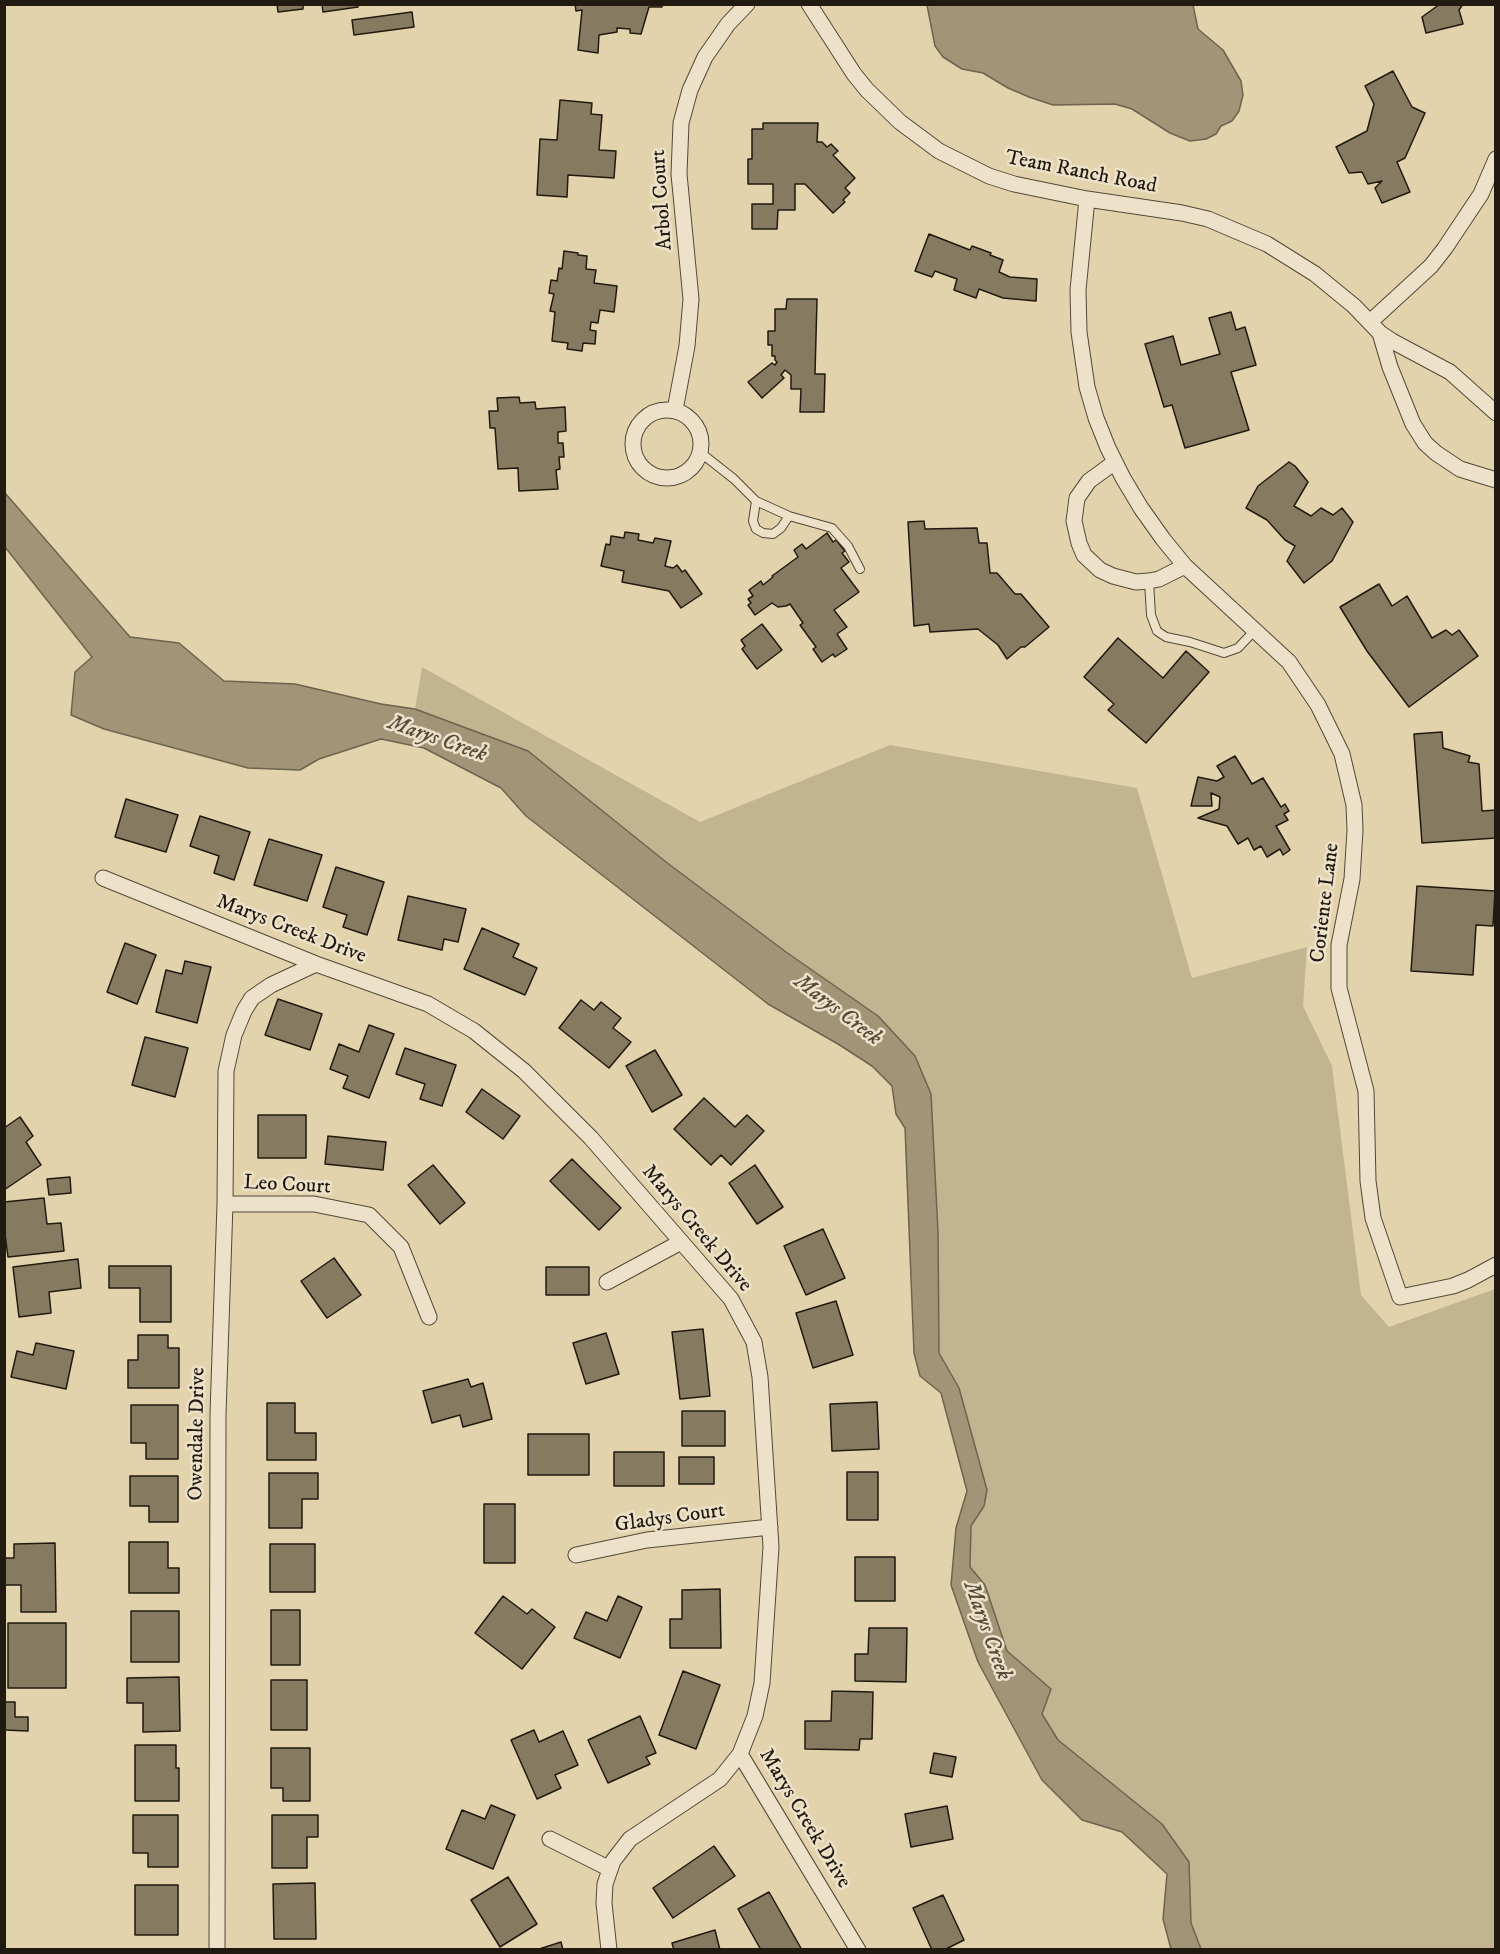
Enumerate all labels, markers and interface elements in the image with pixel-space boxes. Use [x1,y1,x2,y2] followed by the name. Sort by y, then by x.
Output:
[1003,146,1159,200] street label: Team Ranch Road
[647,149,679,251] street label: Arbol Court
[384,711,490,769] water label: Marys Creek
[1306,842,1346,964] street label: Coriente Lane
[213,890,369,970] street label: Marys Creek Drive
[788,970,886,1052] water label: Marys Creek
[636,1160,756,1298] street label: Marys Creek Drive
[243,1171,331,1201] street label: Leo Court
[184,1367,212,1501] street label: Owendale Drive
[613,1499,727,1539] street label: Gladys Court
[956,1578,1016,1684] water label: Marys Creek
[752,1745,856,1893] street label: Marys Creek Drive

